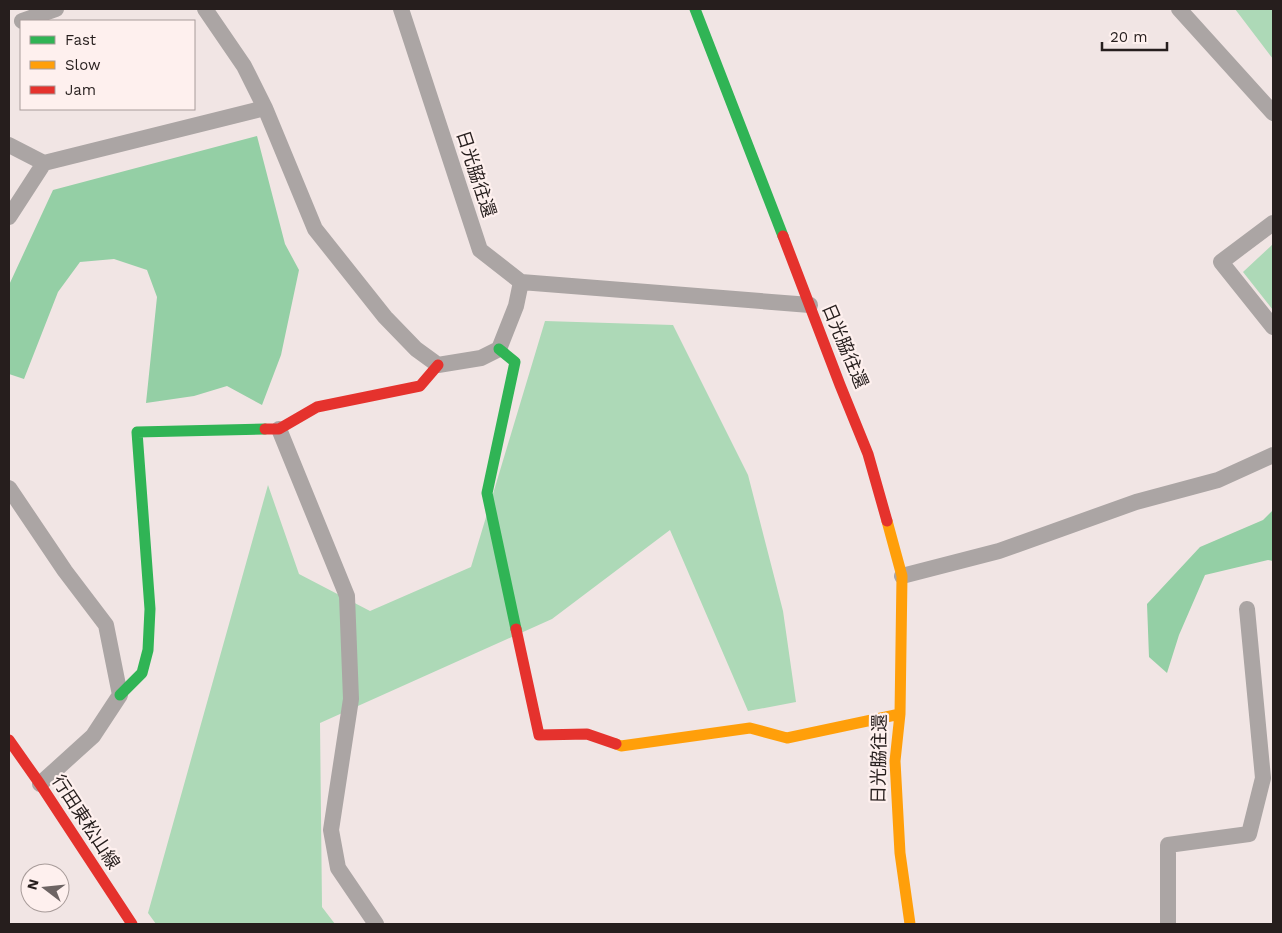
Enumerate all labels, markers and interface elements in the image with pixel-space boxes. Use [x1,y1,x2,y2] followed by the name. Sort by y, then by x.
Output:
[20,20,195,110] legend
[1102,20,1167,52] scale bar
[1110,28,1148,46] text: 20 m
[65,31,97,49] text: Fast
[65,56,101,74] text: Slow
[65,81,96,99] text: Jam
[453,128,500,220] street label: 日光脇往還
[818,300,873,391] street label: 日光脇往還
[867,714,890,804] street label: 日光脇往還
[48,771,125,873] street label: 行田東松山線
[20,863,70,913] north arrow
[23,877,42,892] text: N

